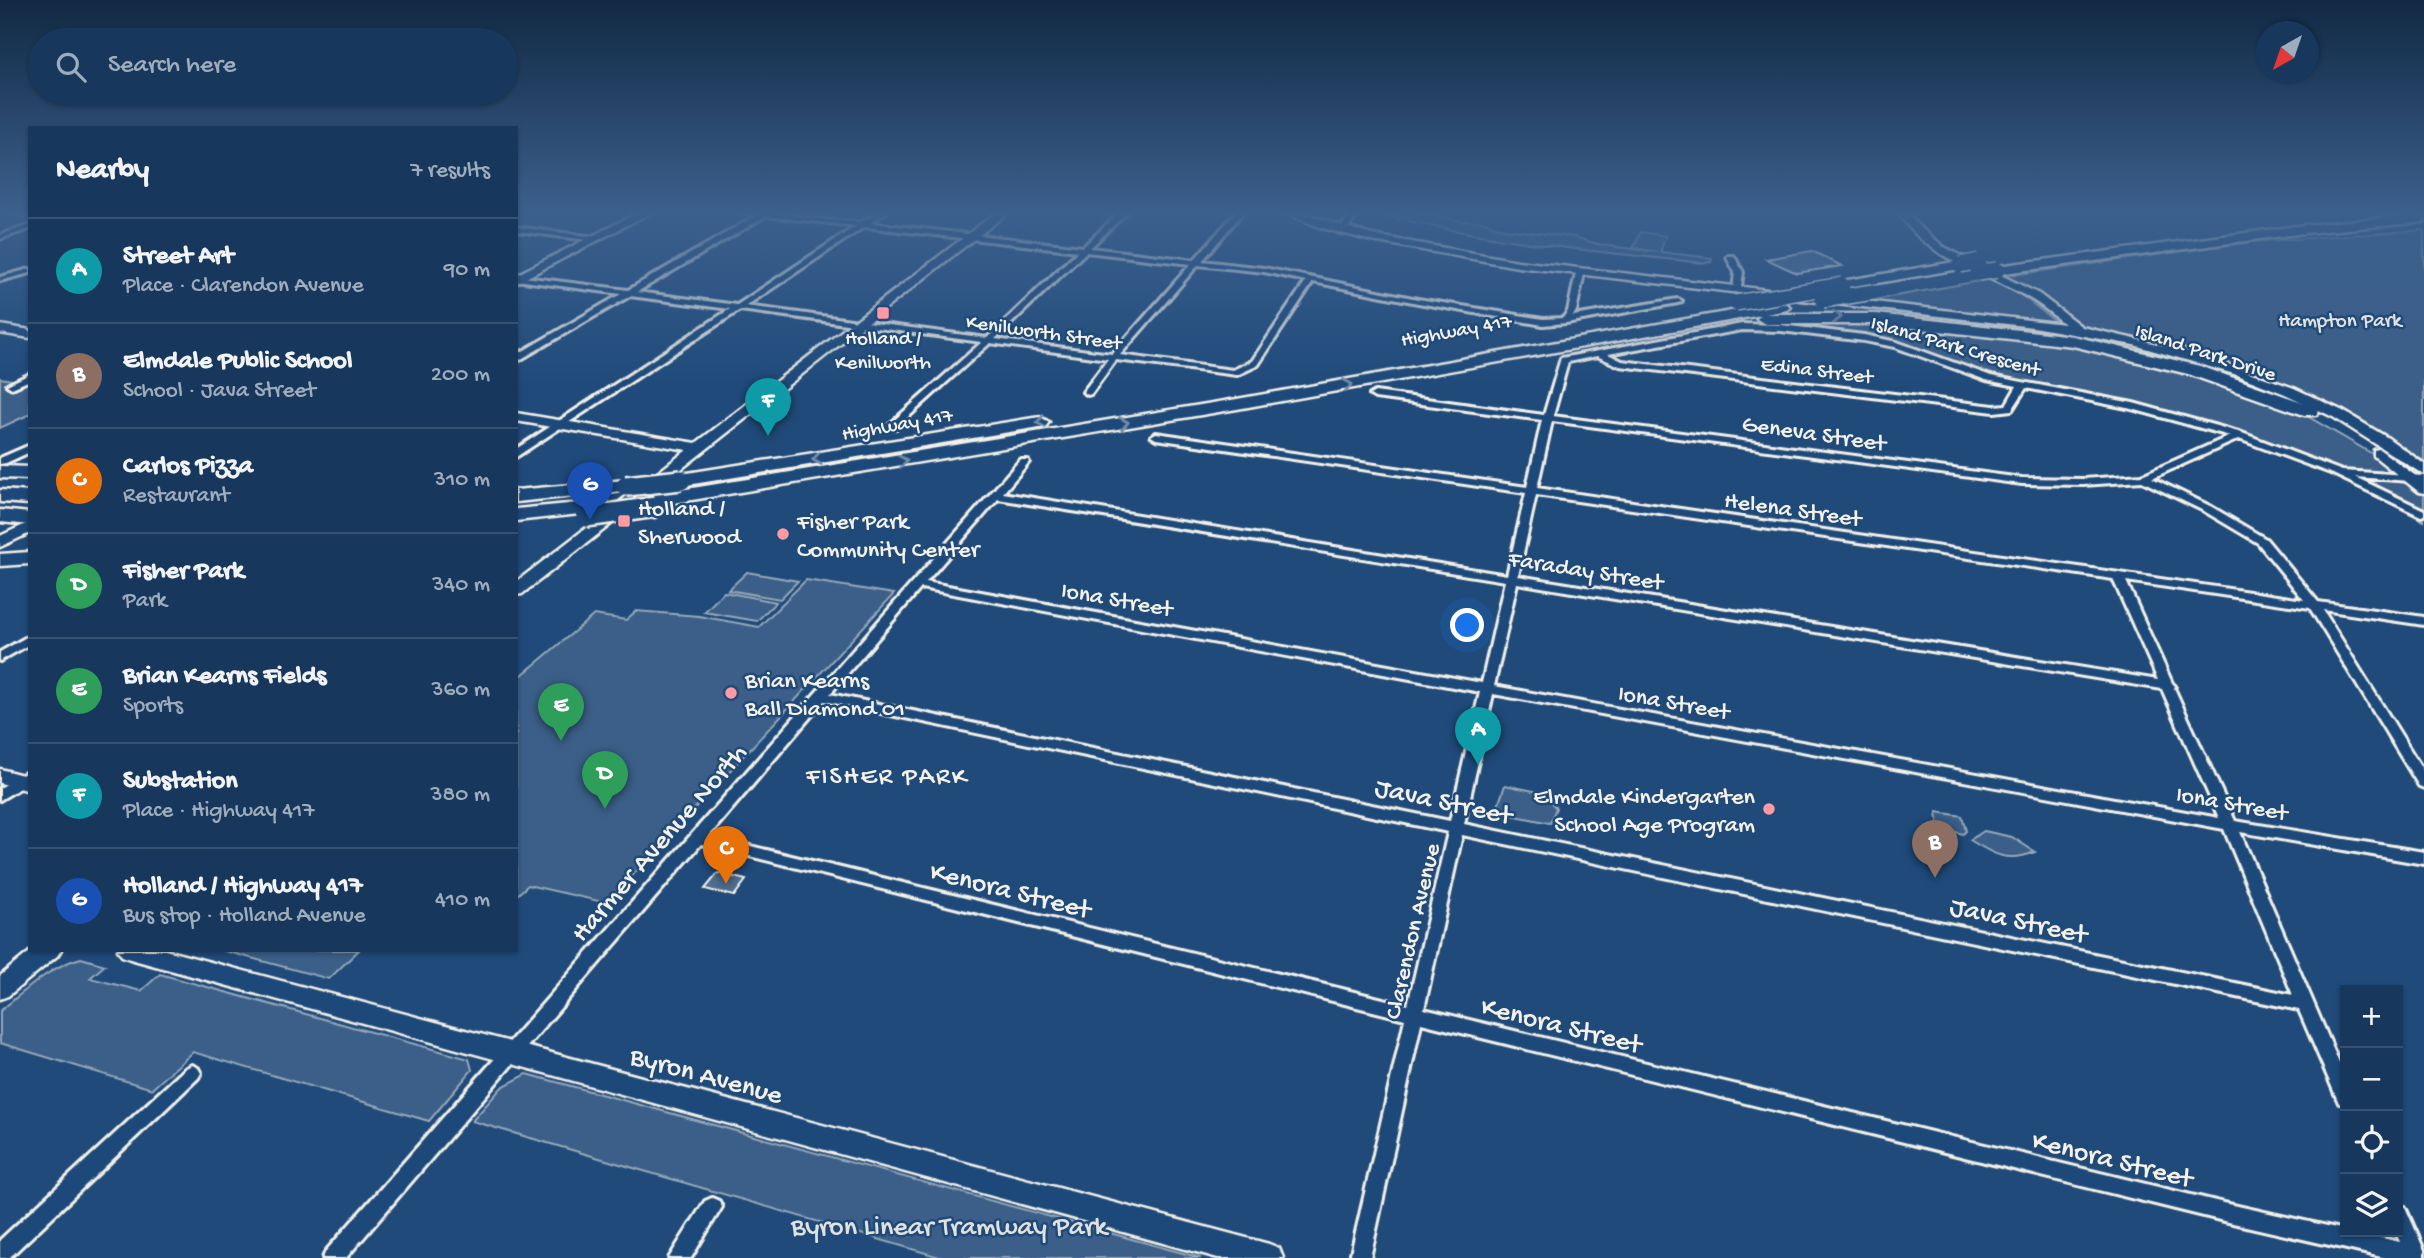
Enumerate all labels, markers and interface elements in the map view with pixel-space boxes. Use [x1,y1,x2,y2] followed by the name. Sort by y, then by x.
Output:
[2256,21,2319,84] north arrow
[28,28,518,105] search box
[52,48,90,86] icon: search
[108,51,236,82] text: Search here
[56,154,149,189] text: Nearby
[410,158,490,185] text: 7 results
[123,242,234,273] text: Street Art
[72,257,86,284] text: A
[444,257,490,284] text: 90 m
[123,273,364,300] text: Place · Clarendon Avenue
[875,305,891,321] marker: Holland / Kenilworth
[1399,310,1515,355] street label: Highway 417
[1832,310,1843,325] one-way arrow
[2278,310,2404,335] park label: Hampton Park
[964,311,1125,358] street label: Kenilworth Street
[1867,312,2045,385] street label: Island Park Crescent
[2131,320,2280,389] street label: Island Park Drive
[835,328,931,377] place label: Holland / Kenilworth
[123,347,353,378] text: Elmdale Public School
[1759,353,1876,392] street label: Edina Street
[73,362,85,389] text: B
[431,362,490,389] text: 200 m
[123,378,316,405] text: School · Java Street
[745,378,791,436] pin: F
[1342,378,1354,393] one-way arrow
[840,404,956,449] street label: Highway 417
[1740,411,1889,460] street label: Geneva Street
[1035,413,1047,428] one-way arrow
[1118,417,1130,432] one-way arrow
[811,451,822,466] one-way arrow
[123,452,253,483] text: Carlos Pizza
[897,454,909,469] one-way arrow
[567,462,613,520] pin: G
[73,467,85,494] text: C
[434,467,490,494] text: 310 m
[123,483,230,510] text: Restaurant
[1722,487,1865,536] street label: Helena Street
[638,496,742,553] place label: Holland / Sherwood
[796,509,982,566] place label: Fisher Park Community Center
[616,513,632,529] marker: Holland / Sherwood
[775,526,791,542] marker: Fisher Park Community Center
[1505,546,1667,599] street label: Faraday Street
[123,557,244,588] text: Fisher Park
[72,572,87,599] text: D
[432,572,490,599] text: 340 m
[1058,577,1177,626] street label: Iona Street
[123,588,167,615] text: Park
[1450,608,1484,642] your location
[123,662,326,693] text: Brian Kearns Fields
[744,668,905,725] place label: Brian Kearns Ball Diamond 01
[72,677,86,704] text: E
[432,677,490,704] text: 360 m
[1615,680,1734,729] street label: Iona Street
[538,683,584,741] pin: E
[723,685,739,701] marker: Brian Kearns Ball Diamond 01
[123,693,183,720] text: Sports
[1455,707,1501,765] pin: A
[565,738,756,950] street label: Harmer Avenue North
[582,751,628,809] pin: D
[805,763,969,794] district label: FISHER PARK
[123,767,238,798] text: Substation
[1371,773,1517,835] street label: Java Street
[2173,781,2292,830] street label: Iona Street
[73,782,85,809] text: F
[431,782,490,809] text: 380 m
[1533,784,1756,841] place label: Elmdale Kindergarten School Age Program
[123,798,314,825] text: Place · Highway 417
[1761,801,1777,817] marker: Elmdale Kindergarten School Age Program
[1912,820,1958,878] pin: B
[703,826,749,884] pin: C
[1380,840,1449,1023] street label: Clarendon Avenue
[926,856,1096,929] street label: Kenora Street
[123,872,362,903] text: Holland / Highway 417
[72,887,86,914] text: G
[435,887,490,914] text: 410 m
[1946,892,2092,954] street label: Java Street
[123,903,366,930] text: Bus stop · Holland Avenue
[2340,985,2403,1237] map controls
[2340,985,2403,1048] button: +
[1477,991,1647,1064] street label: Kenora Street
[625,1041,786,1114] street label: Byron Avenue
[2340,1048,2403,1111] button: −
[2340,1111,2403,1174] button: locate
[2028,1125,2198,1198] street label: Kenora Street
[2340,1174,2403,1237] button: layers
[790,1212,1109,1245] park label: Byron Linear Tramway Park

